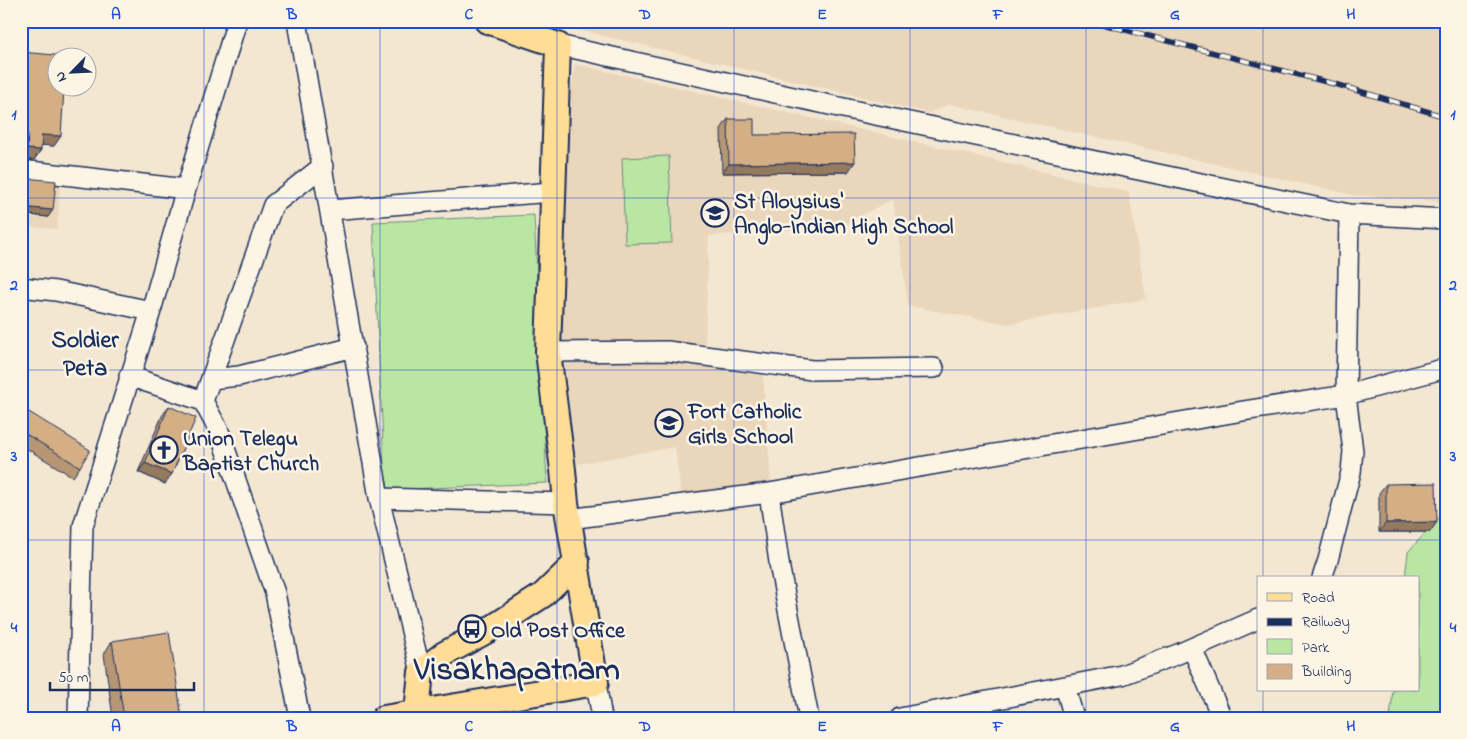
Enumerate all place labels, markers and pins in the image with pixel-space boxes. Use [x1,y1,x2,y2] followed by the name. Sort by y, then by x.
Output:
[734,187,954,245] place label: St Aloysius' Anglo-Indian High School
[700,198,730,228] school or university icon: St Aloysius' Anglo-Indian High School
[687,397,803,454] place label: Fort Catholic Girls School
[654,408,684,438] school or university icon: Fort Catholic Girls School
[182,424,319,481] place label: Union Telegu Baptist Church
[149,435,179,465] church icon: Union Telegu Baptist Church
[457,614,487,644] bus stop icon: Old Post Office
[491,616,626,648] place label: Old Post Office

